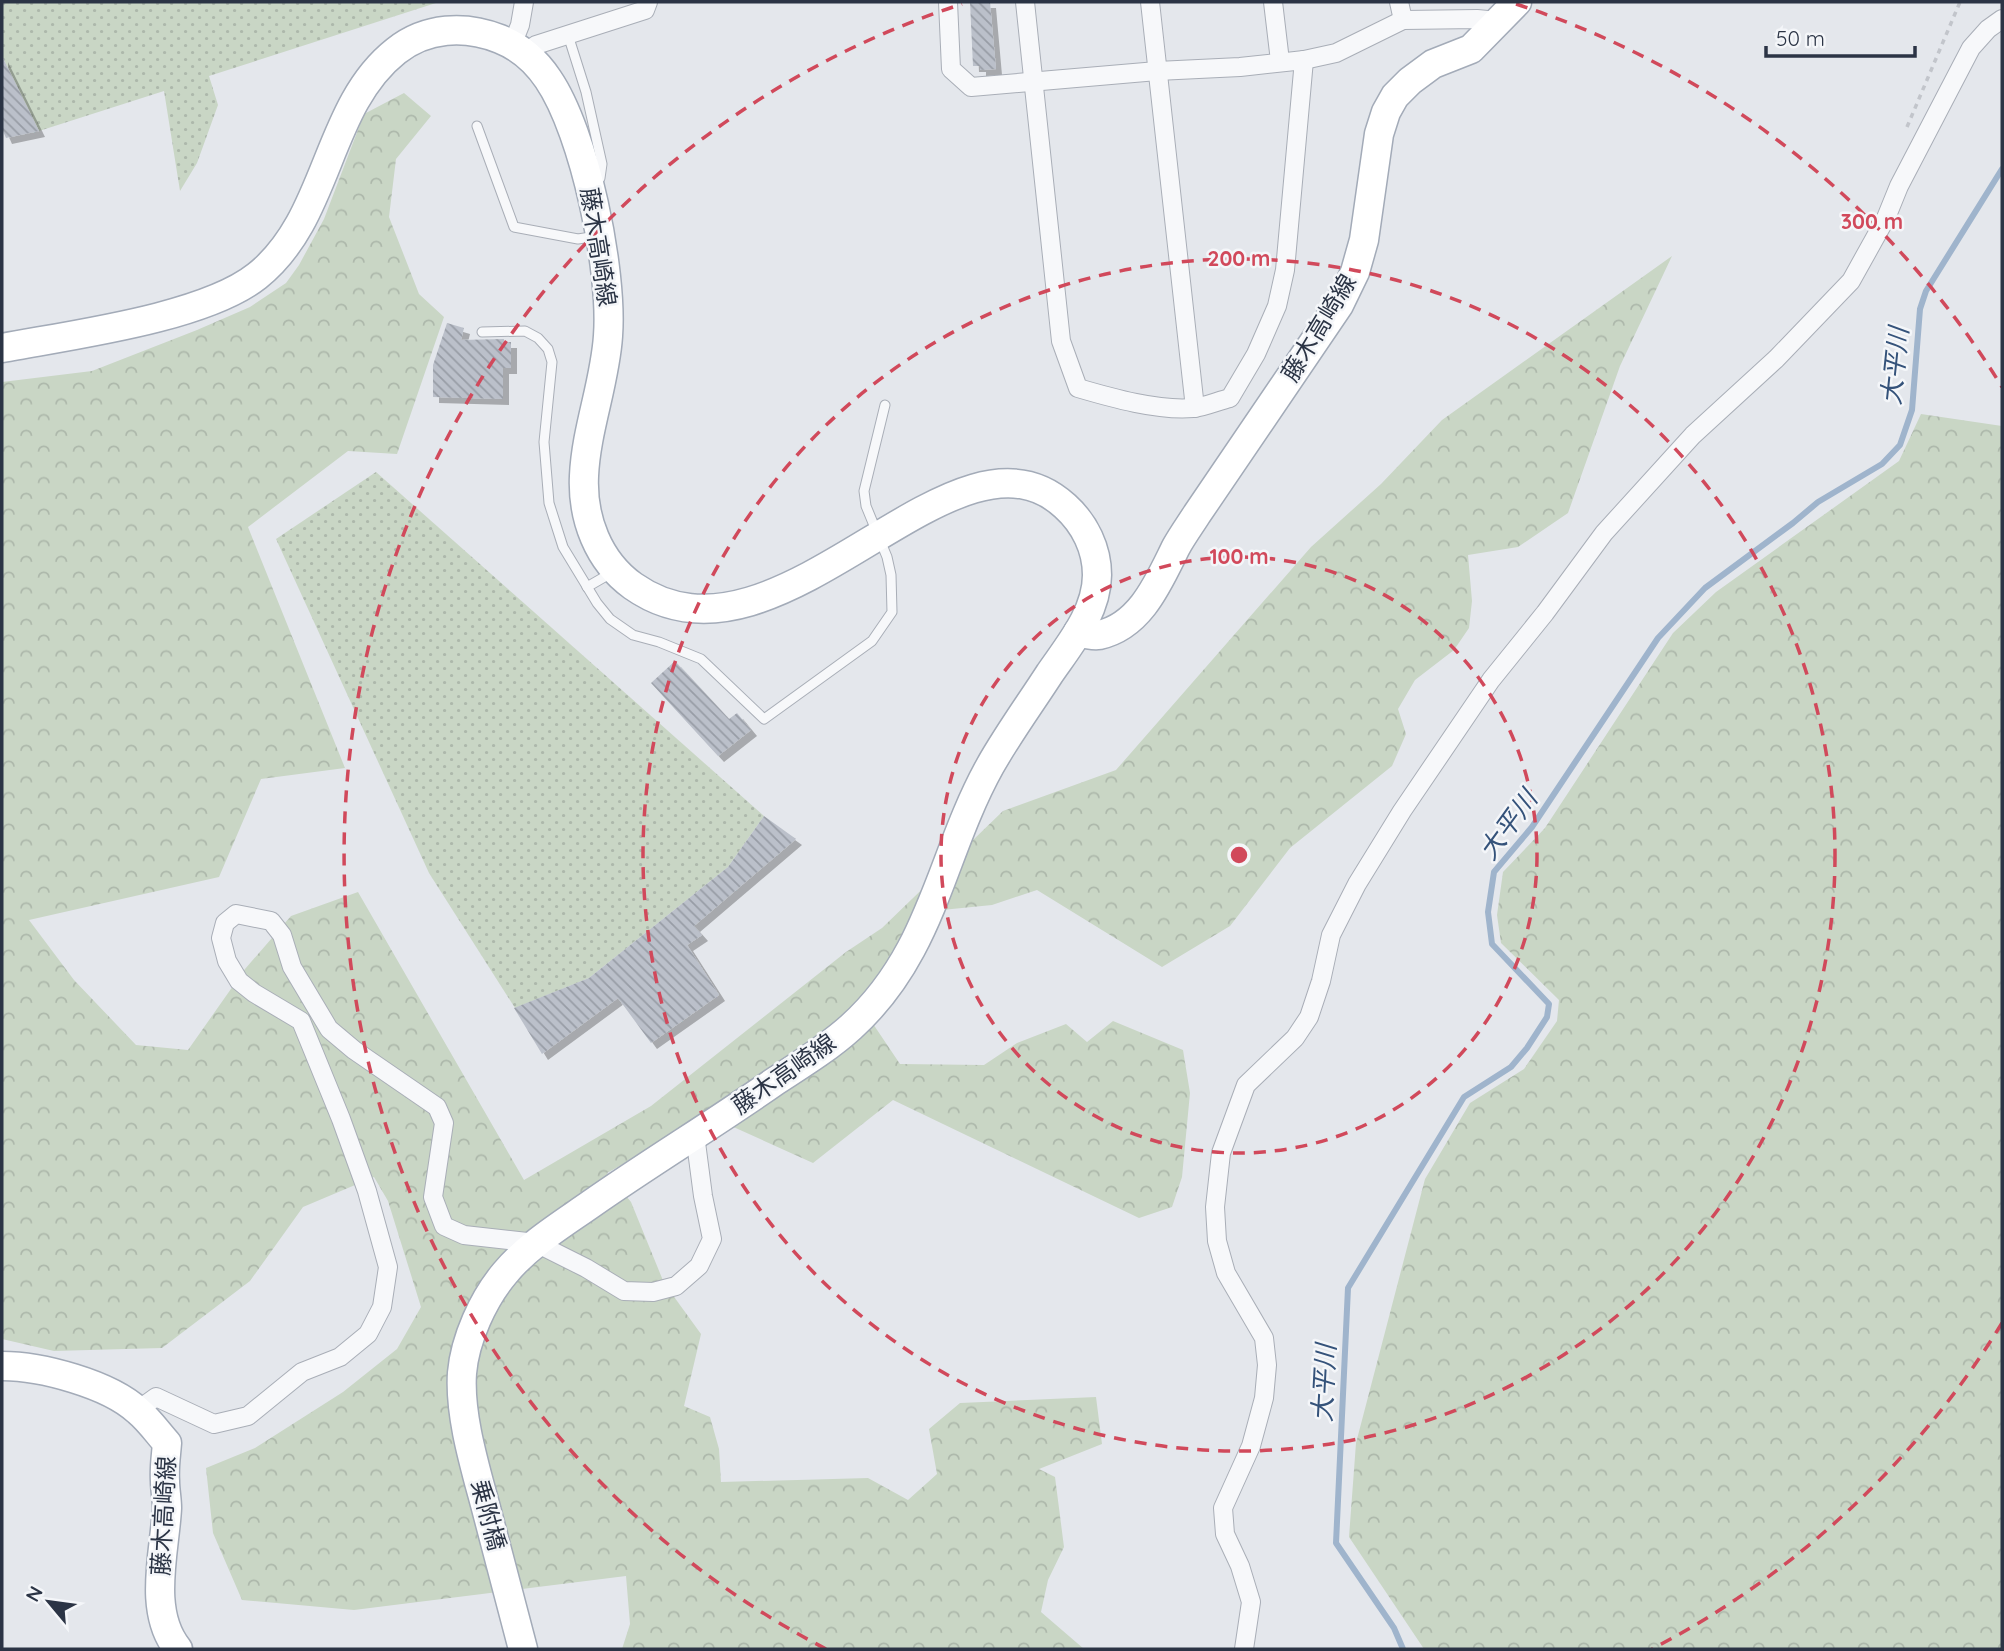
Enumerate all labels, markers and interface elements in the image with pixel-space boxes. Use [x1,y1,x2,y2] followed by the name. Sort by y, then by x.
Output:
[1766,14,1915,58] scale bar
[1776,25,1825,51] text: 50 m
[575,185,623,308] street label: 藤木高崎線
[1841,208,1903,234] text: 300 m
[1208,245,1270,271] text: 200 m
[1274,268,1362,387] street label: 藤木高崎線
[1874,322,1915,406] water label: 大平川
[1209,543,1269,569] text: 100 m
[1471,781,1546,866] water label: 大平川
[1227,843,1251,867] centre of rings
[726,1026,841,1120] street label: 藤木高崎線
[1305,1340,1342,1423] water label: 大平川
[145,1455,181,1577] street label: 藤木高崎線
[465,1476,513,1553] street label: 乗附橋
[14,1567,84,1637] north arrow
[20,1582,48,1606] text: N

